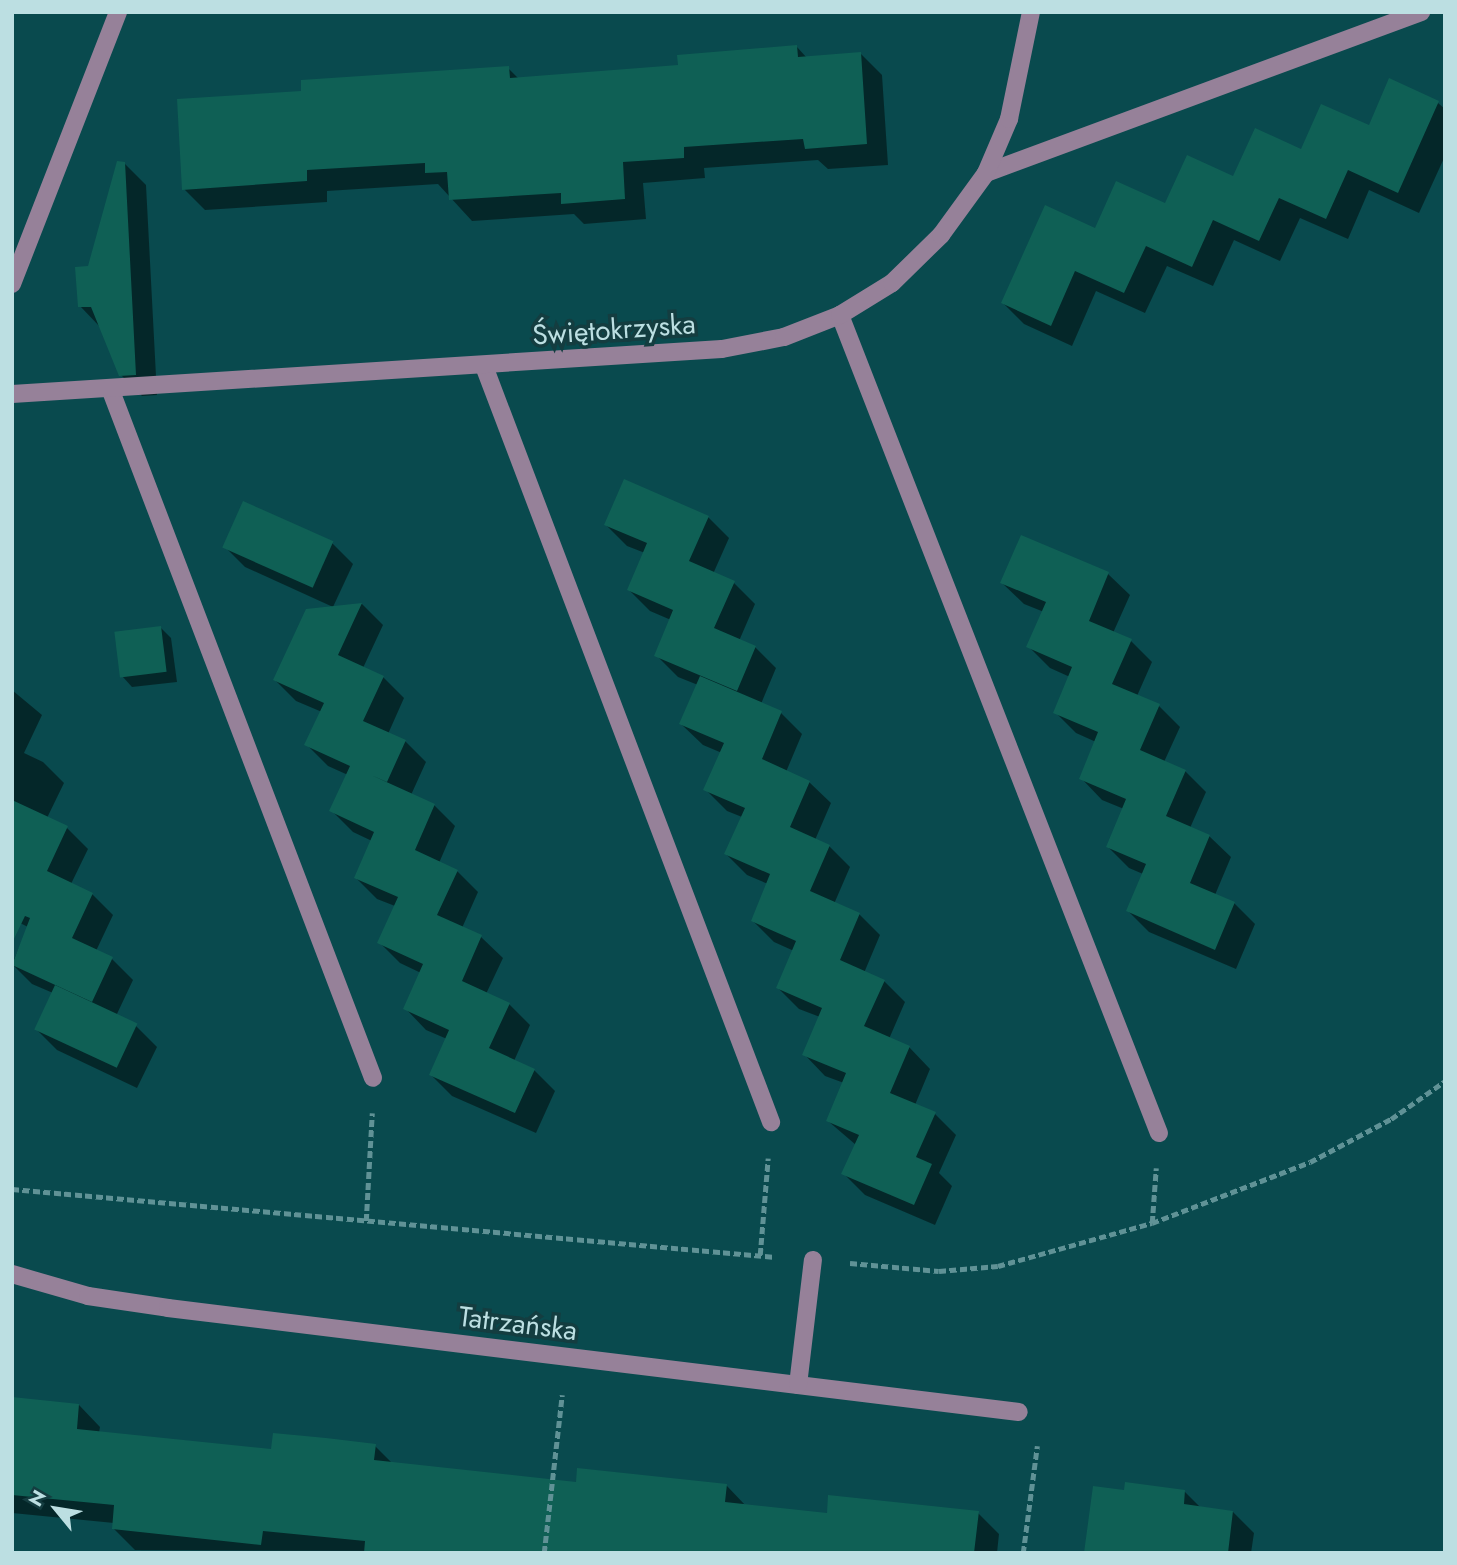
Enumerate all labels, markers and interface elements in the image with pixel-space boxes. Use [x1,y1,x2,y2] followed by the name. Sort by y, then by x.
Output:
[531,308,697,352] street label: Świętokrzyska
[457,1300,579,1348] street label: Tatrzańska
[21,1474,91,1544] north arrow
[22,1485,53,1512] text: N

